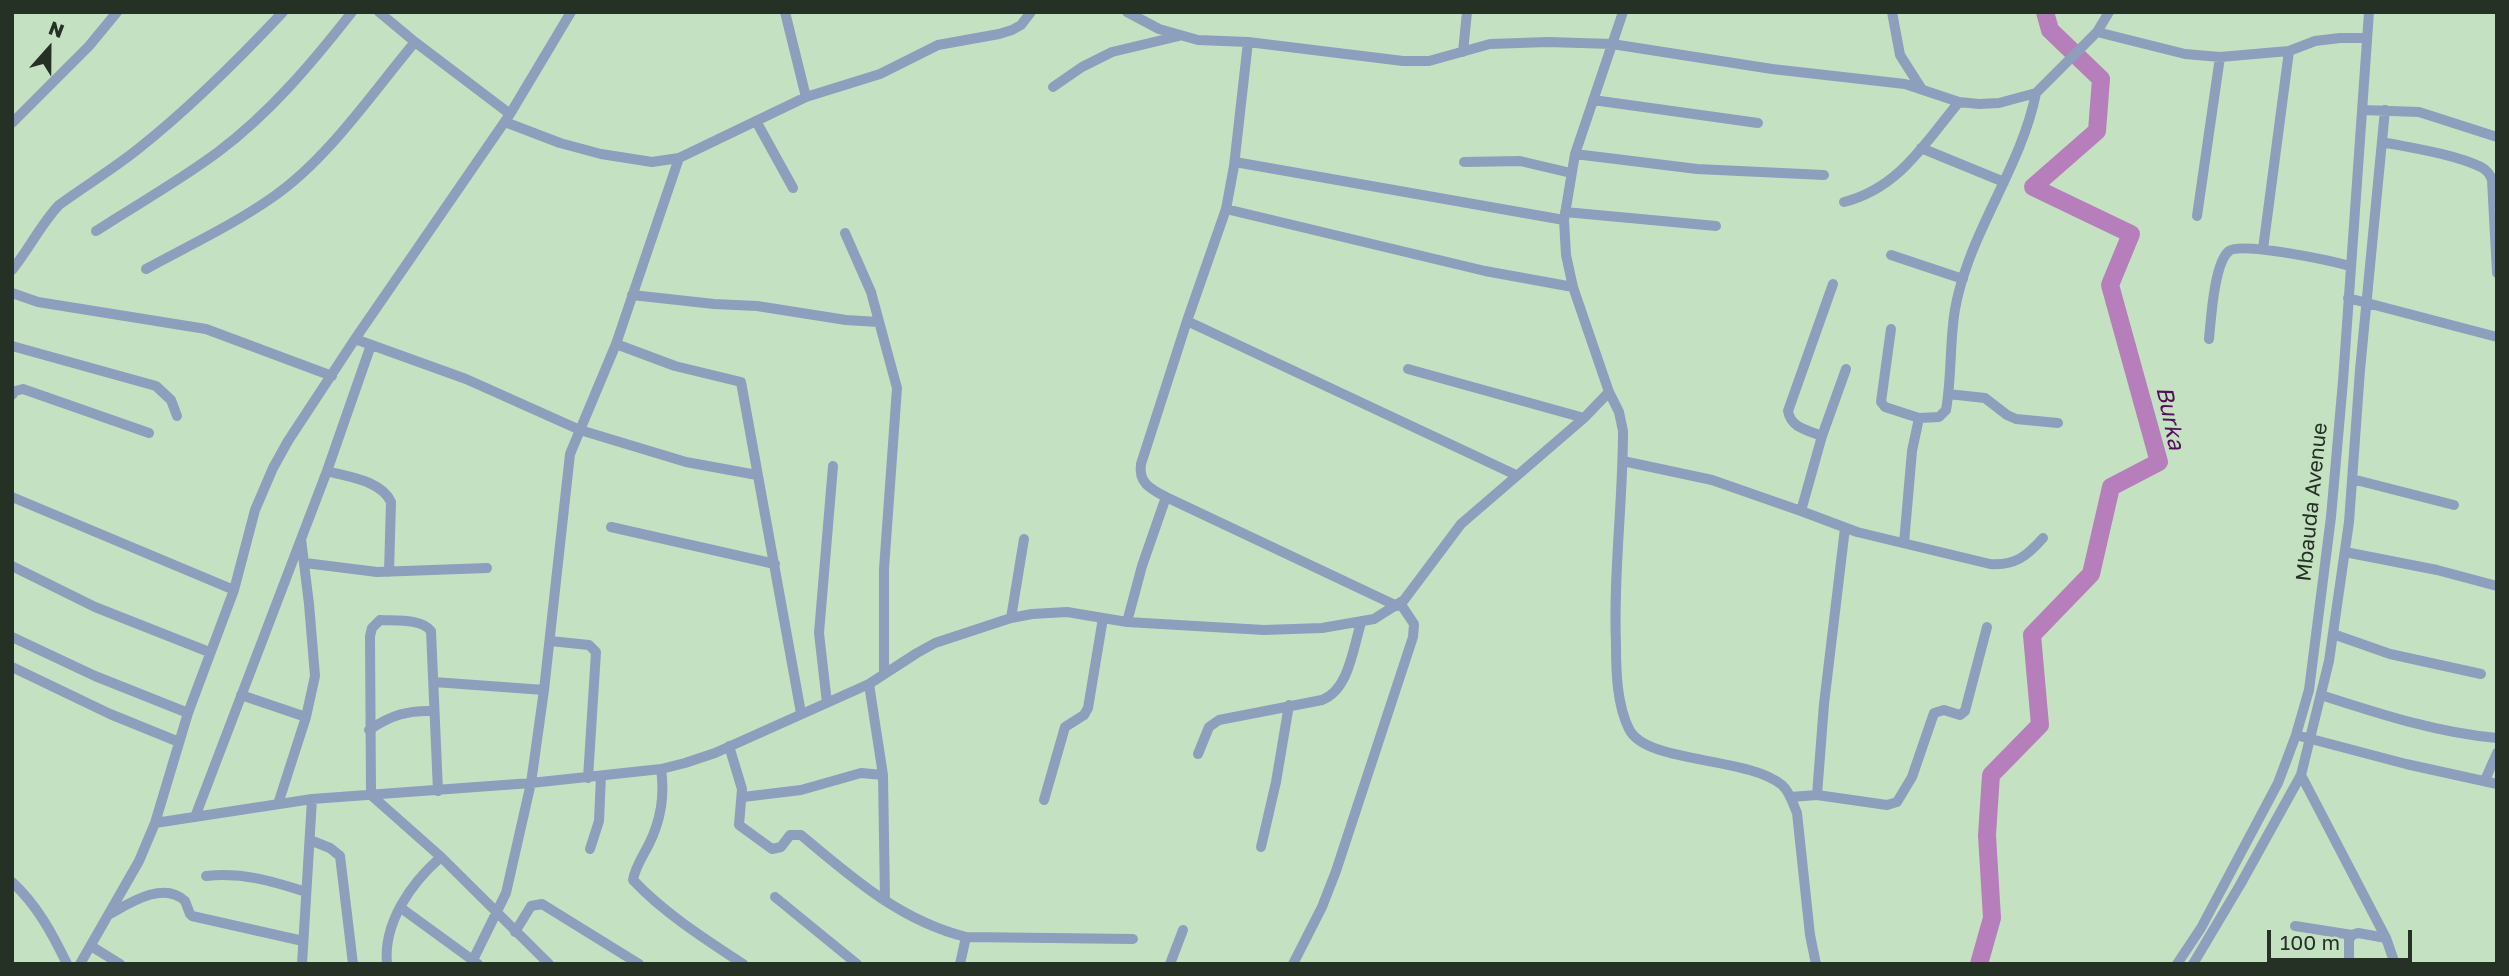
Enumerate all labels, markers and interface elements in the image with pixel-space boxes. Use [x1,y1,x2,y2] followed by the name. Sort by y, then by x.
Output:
[14,14,84,84] north arrow
[46,16,68,42] text: N
[2150,384,2190,452] water label: Burka
[2291,421,2333,583] street label: Mbauda Avenue
[2271,916,2416,960] scale bar
[2280,929,2340,955] text: 100 m

